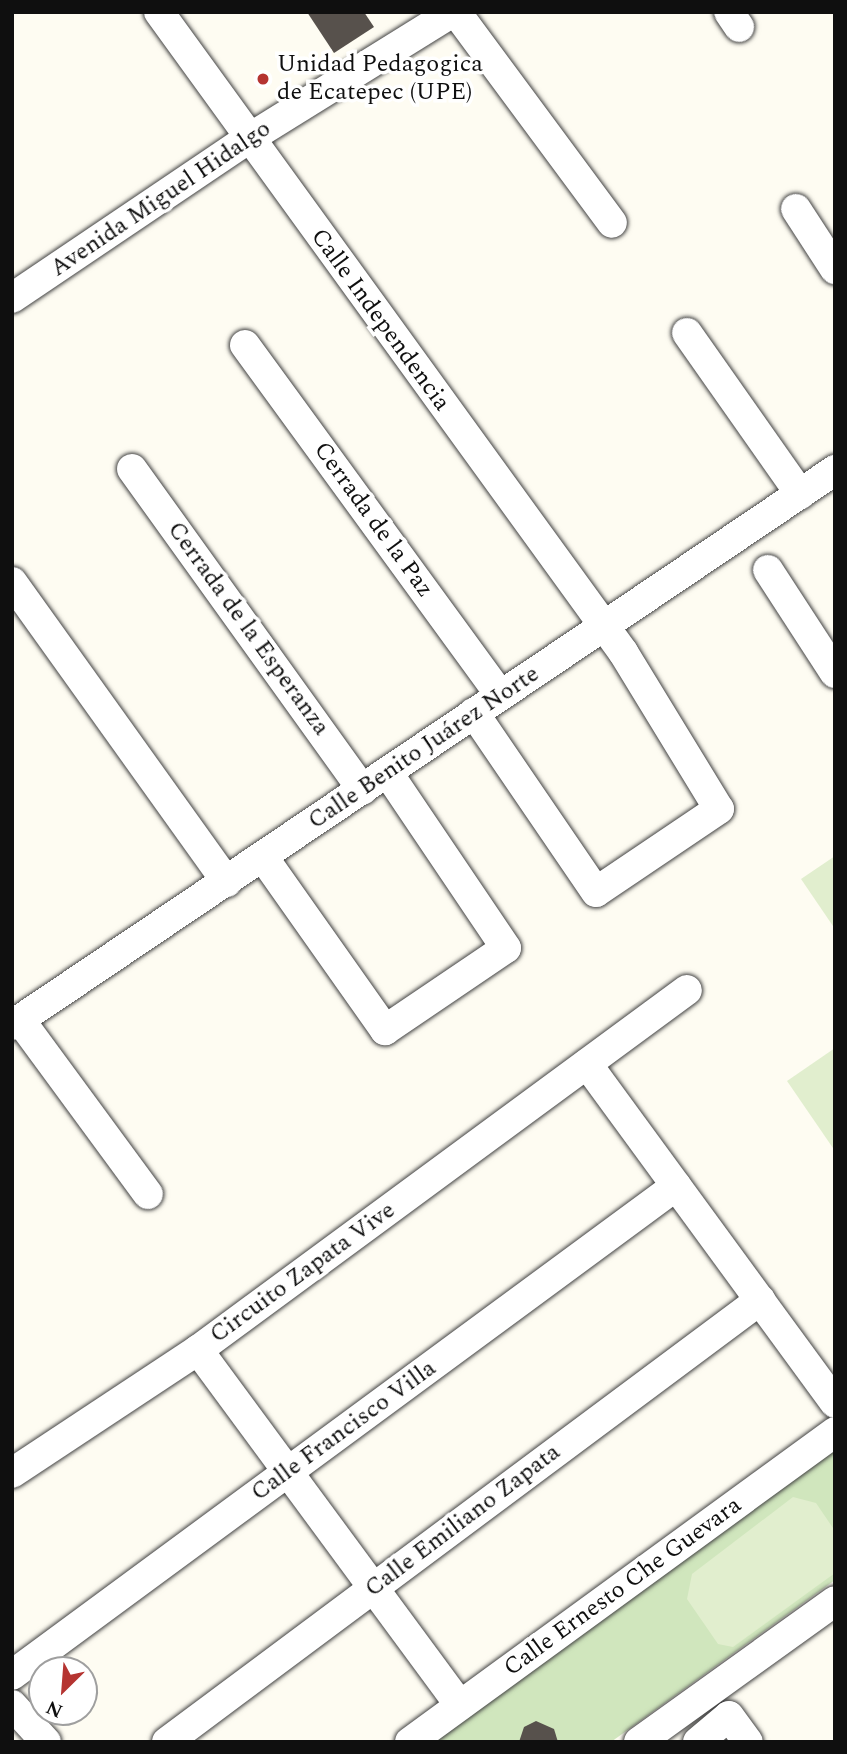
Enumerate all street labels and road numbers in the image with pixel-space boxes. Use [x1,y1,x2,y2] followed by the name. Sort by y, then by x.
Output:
[45,115,277,283] street label: Avenida Miguel Hidalgo
[304,223,456,417] street label: Calle Independencia
[307,437,439,603] street label: Cerrada de la Paz
[161,517,335,741] street label: Cerrada de la Esperanza
[303,660,545,836] street label: Calle Benito Juárez Norte
[205,1196,401,1350] street label: Circuito Zapata Vive
[246,1354,442,1508] street label: Calle Francisco Villa
[360,1438,566,1604] street label: Calle Emiliano Zapata
[499,1491,747,1683] street label: Calle Ernesto Che Guevara

